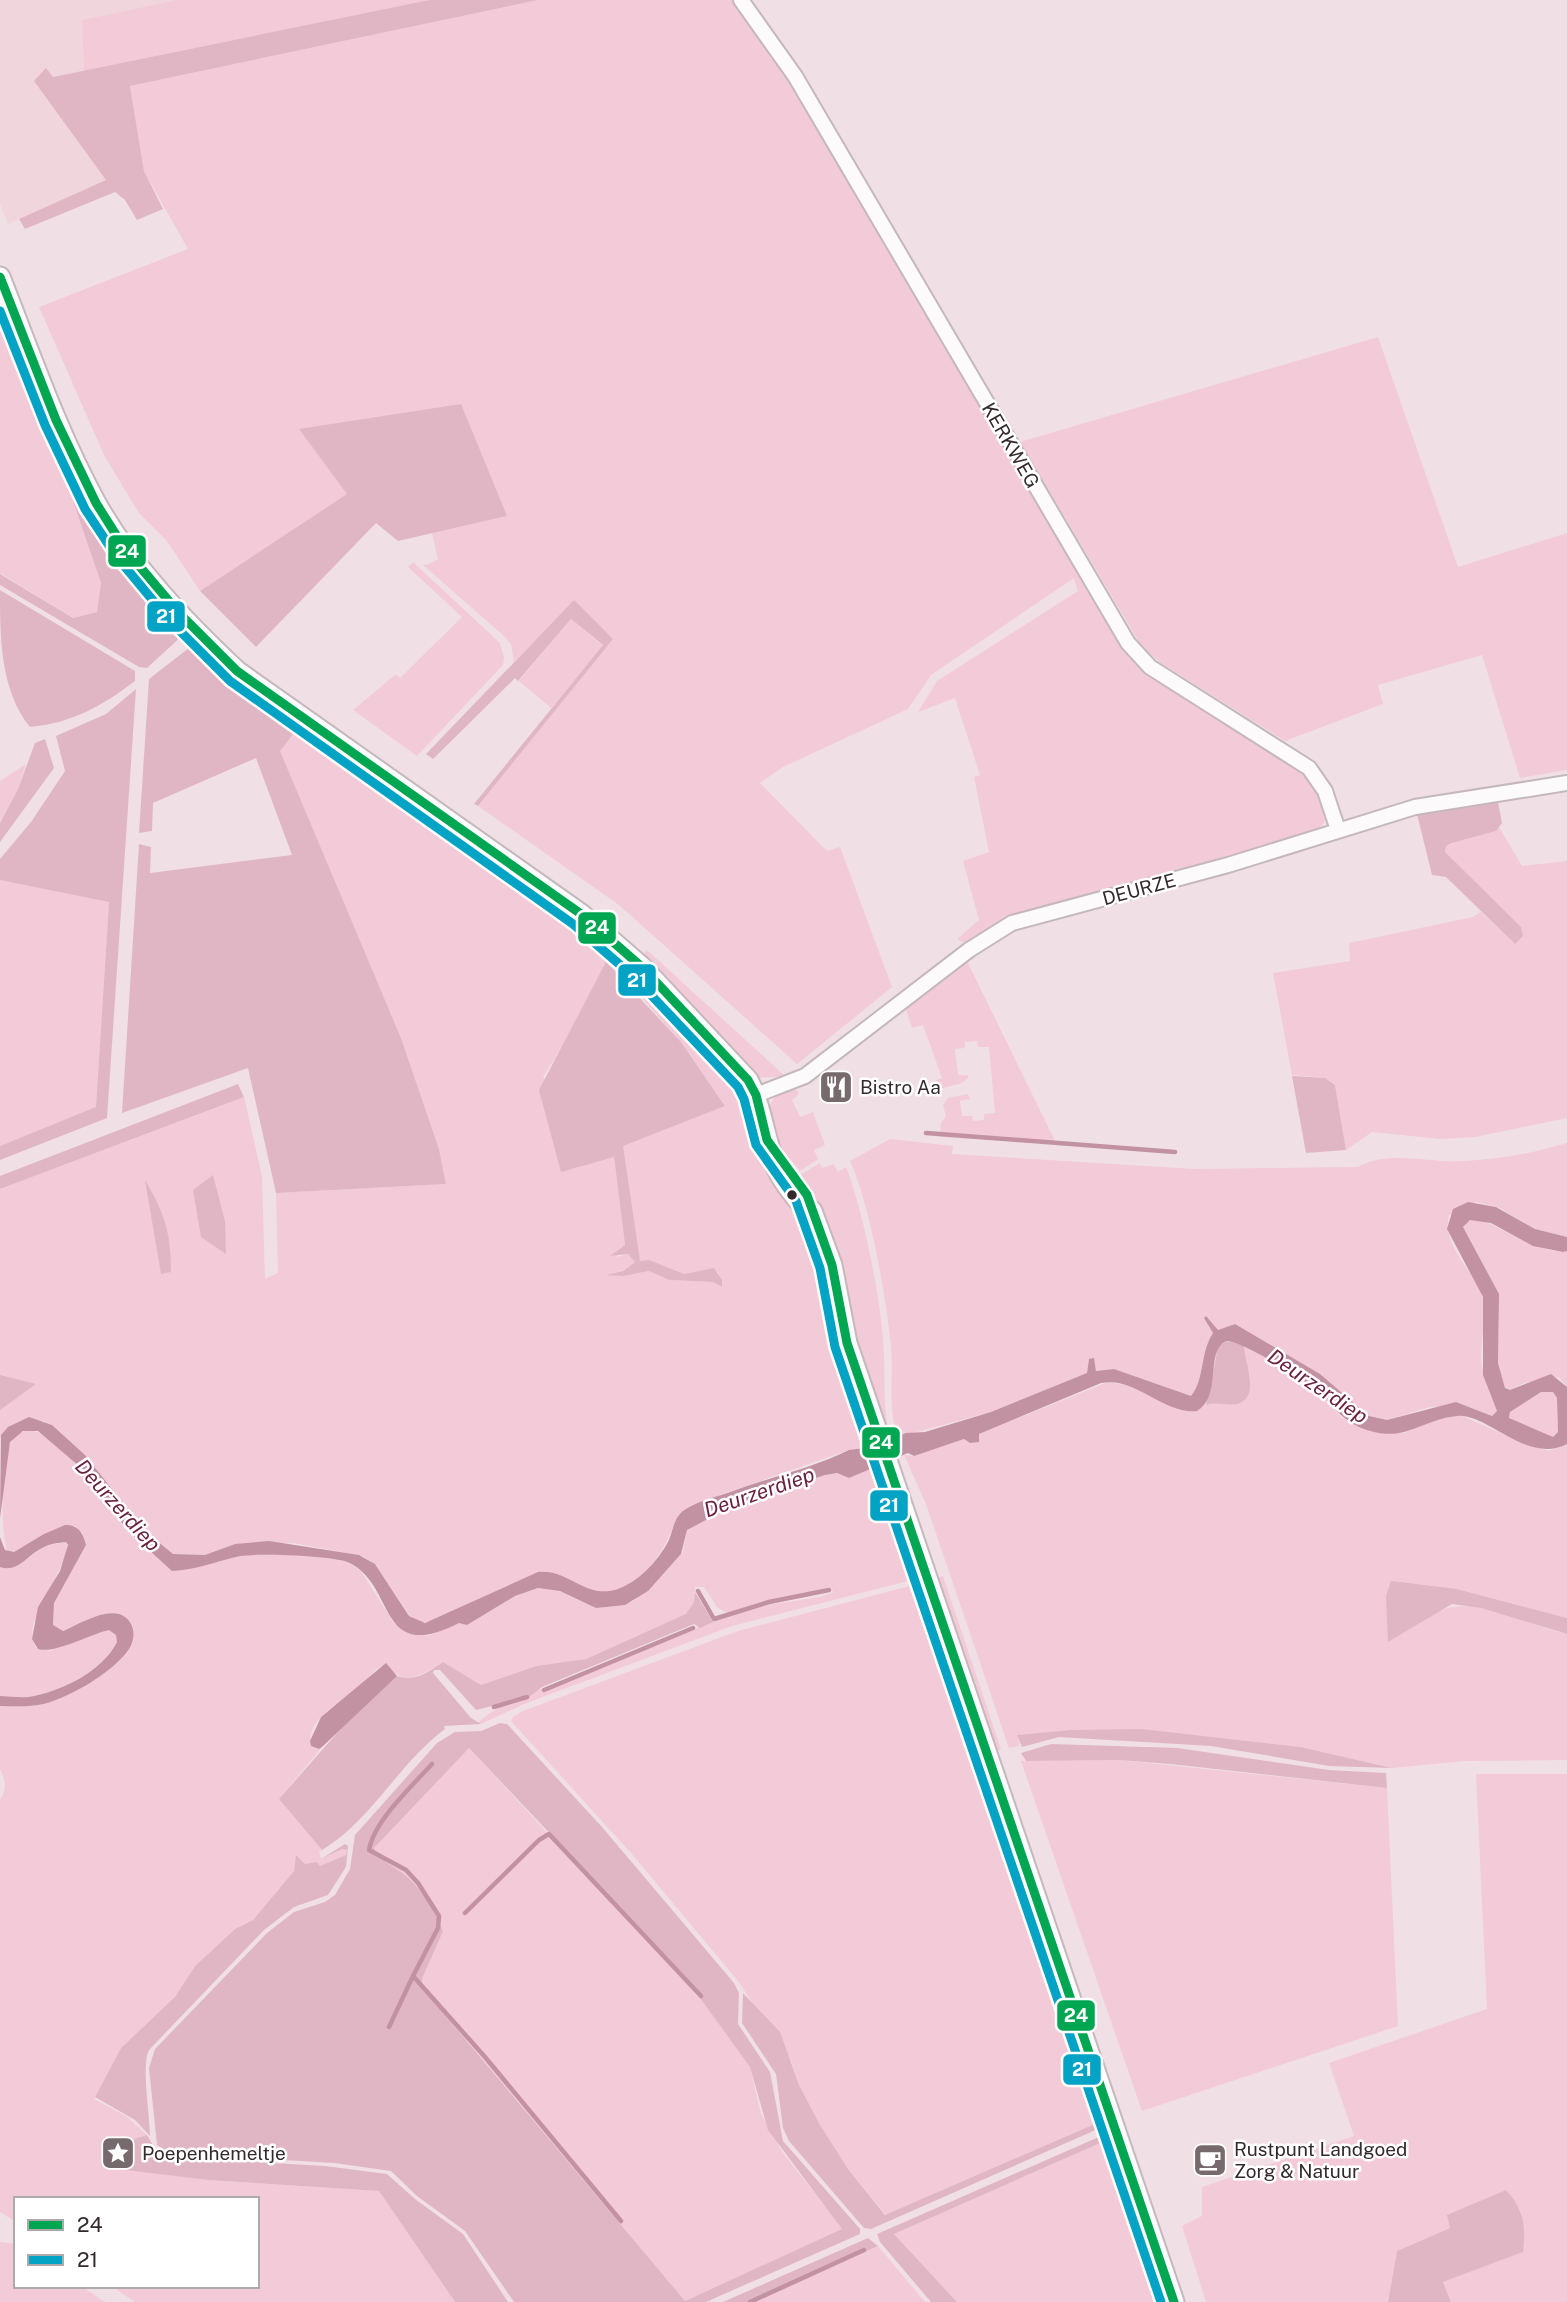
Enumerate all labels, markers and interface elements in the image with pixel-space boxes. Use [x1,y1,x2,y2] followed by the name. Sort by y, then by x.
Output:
[978,398,1044,492] street label: KERKWEG
[107,534,147,568] line badge: 24
[115,540,139,562] text: 24
[146,600,186,633] line badge: 21
[156,605,176,627] text: 21
[1100,869,1178,909] street label: DEURZE
[577,911,617,945] line badge: 24
[585,916,609,938] text: 24
[617,963,657,997] line badge: 21
[627,969,647,991] text: 21
[817,1068,855,1106] restaurant icon: Bistro Aa
[860,1076,941,1098] place label: Bistro Aa
[785,1188,799,1202] unlabelled marker
[1263,1343,1373,1429] water label: Deurzerdiep
[861,1426,901,1459] line badge: 24
[869,1431,893,1453] text: 24
[70,1454,166,1556] water label: Deurzerdiep
[700,1461,818,1523] water label: Deurzerdiep
[869,1489,909,1522] line badge: 21
[879,1494,899,1516] text: 21
[1056,1999,1096,2032] line badge: 24
[1064,2004,1088,2026] text: 24
[1062,2053,1102,2086] line badge: 21
[1072,2058,1092,2080] text: 21
[99,2134,137,2172] place icon: Poepenhemeltje
[1234,2138,1407,2182] place label: Rustpunt Landgoed Zorg & Natuur
[1191,2141,1229,2179] cafe icon: Rustpunt Landgoed Zorg & Natuur
[142,2142,286,2164] place label: Poepenhemeltje
[14,2197,259,2288] legend
[77,2212,103,2237] text: 24
[77,2247,98,2272] text: 21

